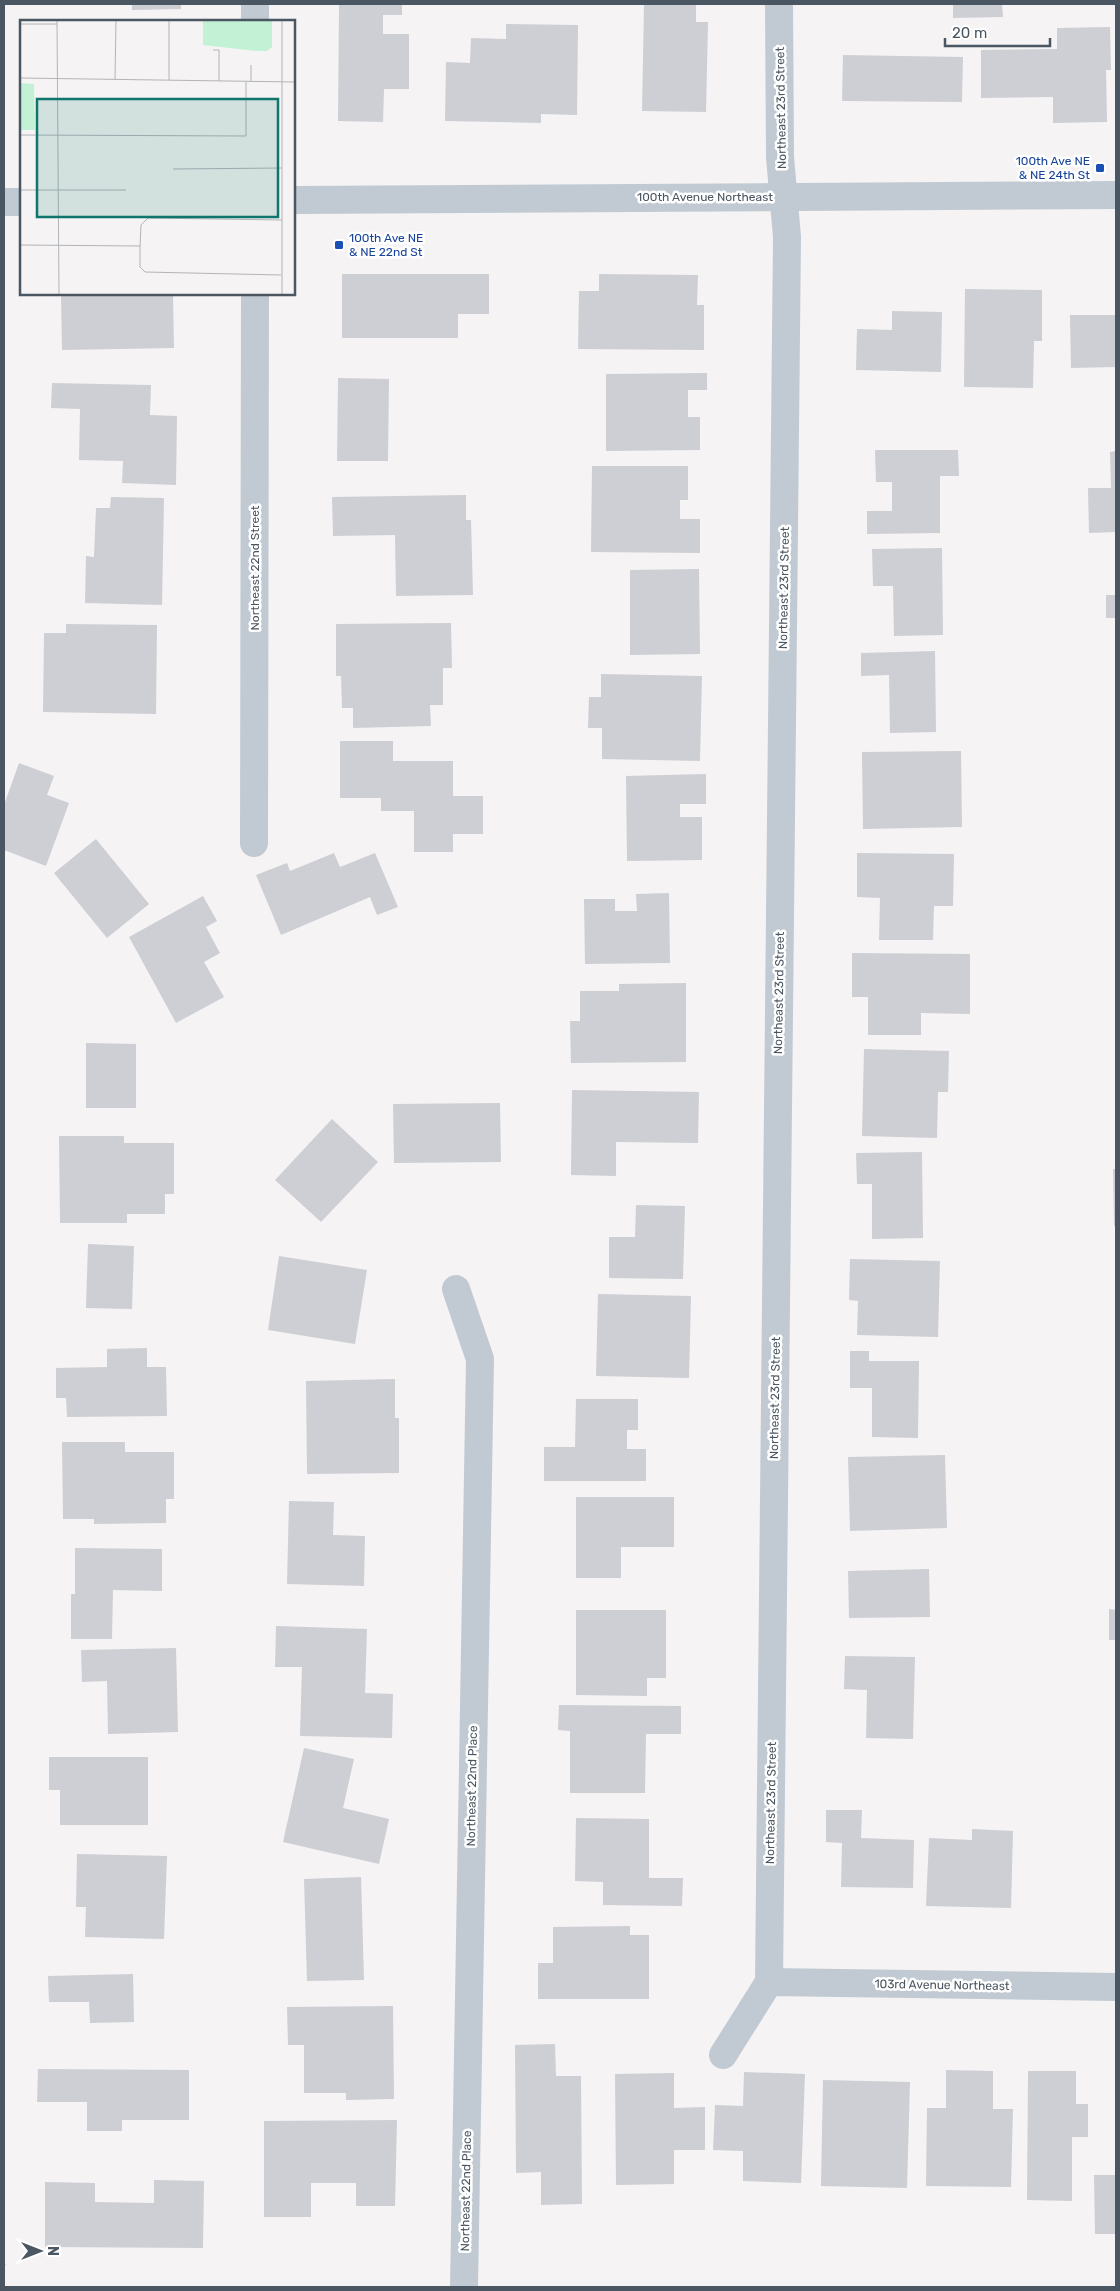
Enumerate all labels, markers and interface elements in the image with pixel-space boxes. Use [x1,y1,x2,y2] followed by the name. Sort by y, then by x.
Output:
[945,15,1050,47] scale bar
[20,20,295,295] inset map
[952,24,987,42] text: 20 m
[773,46,789,169] street label: Northeast 23rd Street
[1016,154,1090,182] place label: 100th Ave NE & NE 24th St
[1094,162,1106,174] marker: 100th Ave NE & NE 24th St
[637,190,773,204] street label: 100th Avenue Northeast
[349,231,423,259] place label: 100th Ave NE & NE 22nd St
[333,239,345,251] marker: 100th Ave NE & NE 22nd St
[248,505,262,631] street label: Northeast 22nd Street
[776,526,792,649] street label: Northeast 23rd Street
[771,931,787,1054] street label: Northeast 23rd Street
[767,1336,783,1459] street label: Northeast 23rd Street
[464,1725,480,1847] street label: Northeast 22nd Place
[763,1741,779,1864] street label: Northeast 23rd Street
[874,1977,1010,1993] street label: 103rd Avenue Northeast
[458,2130,474,2252] street label: Northeast 22nd Place
[15,2226,65,2276] north arrow
[44,2246,61,2256] text: N

